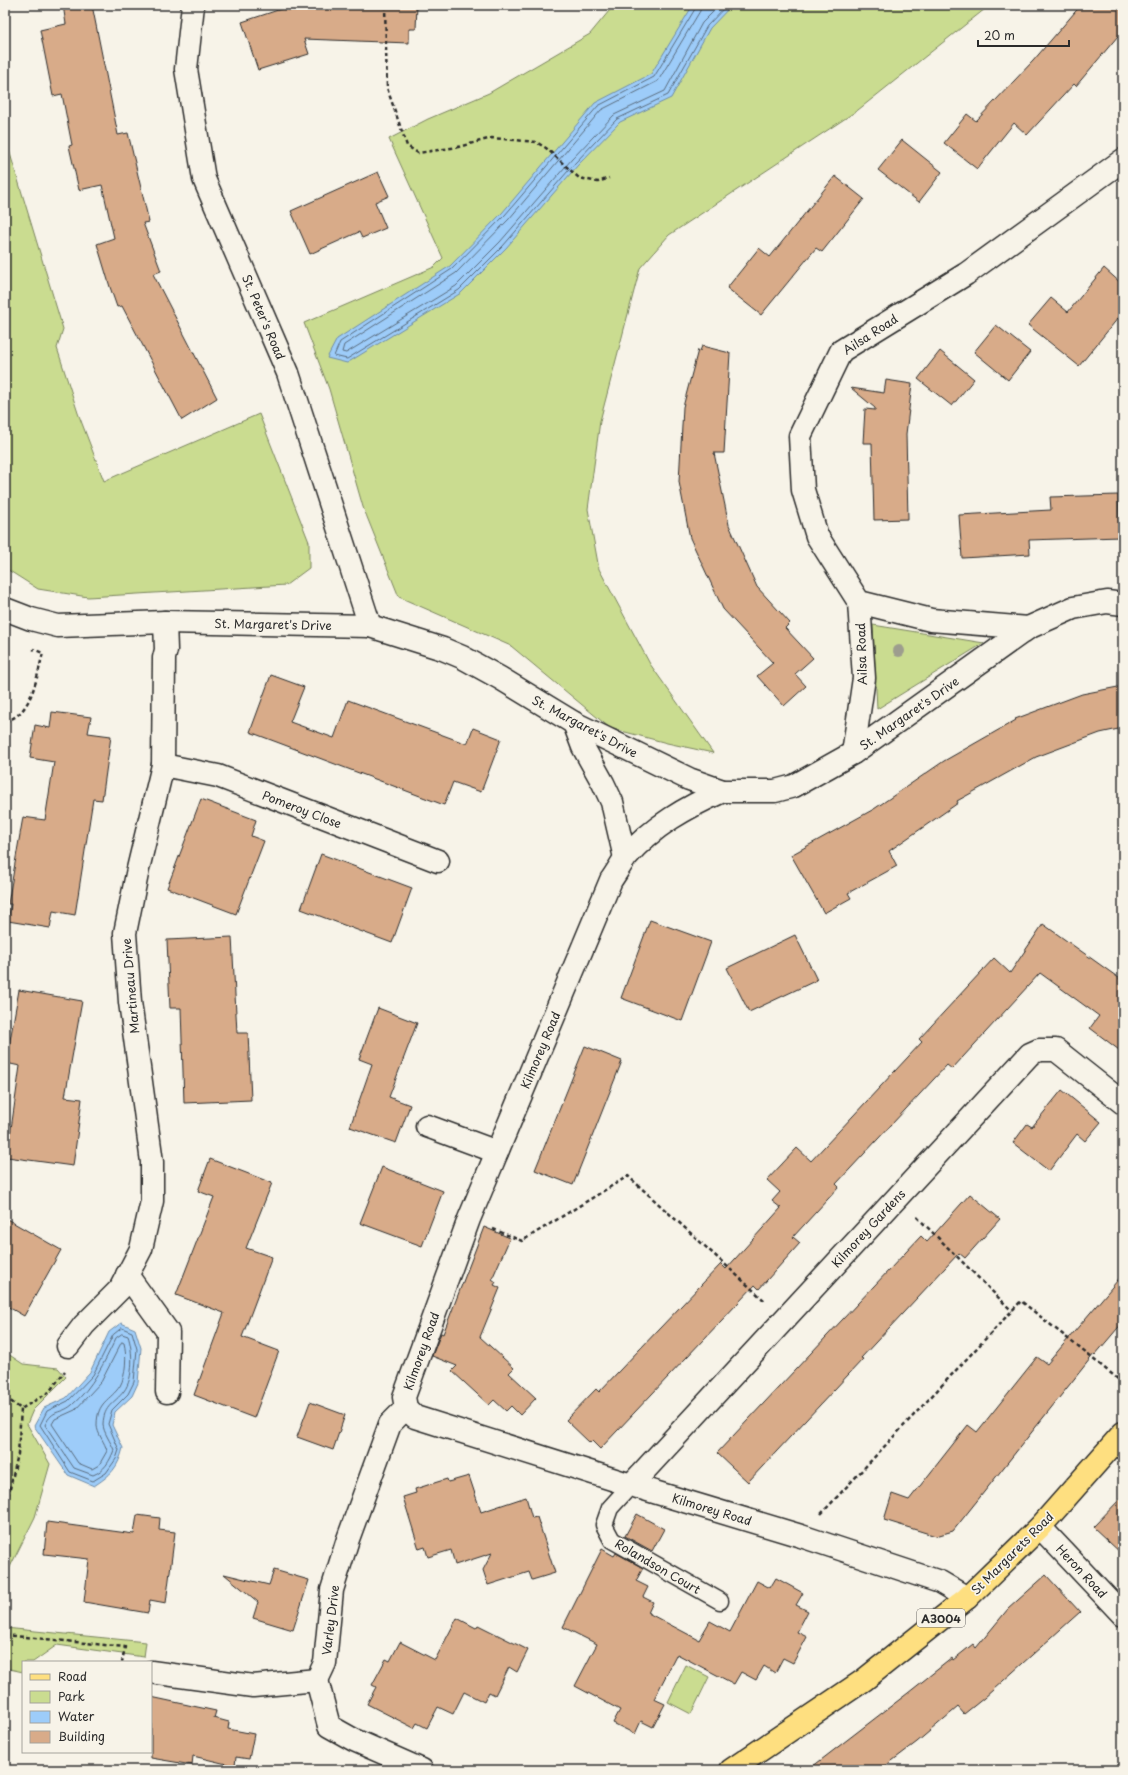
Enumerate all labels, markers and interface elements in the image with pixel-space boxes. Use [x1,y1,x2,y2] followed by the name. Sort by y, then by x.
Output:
[978,22,1069,48] scale bar
[984,26,1015,44] text: 20 m
[238,272,290,362] street label: St. Peter's Road
[839,309,901,359] street label: Ailsa Road
[214,614,332,634] street label: St. Margaret's Drive
[851,622,871,686] street label: Ailsa Road
[856,672,962,754] street label: St. Margaret's Drive
[529,691,641,761] street label: St. Margaret's Drive
[260,786,344,832] street label: Pomeroy Close
[117,937,143,1035] street label: Martineau Drive
[516,1009,564,1091] street label: Kilmorey Road
[827,1184,909,1271] street label: Kilmorey Gardens
[398,1309,444,1393] street label: Kilmorey Road
[670,1488,754,1530] street label: Kilmorey Road
[967,1508,1057,1598] street label: St Margarets Road
[612,1534,704,1598] street label: Rolandson Court
[1052,1540,1112,1602] street label: Heron Road
[317,1584,343,1656] street label: Varley Drive
[917,1609,965,1627] road number: A3004
[22,1661,152,1753] legend
[58,1667,87,1685] text: Road
[58,1687,85,1705] text: Park
[58,1707,95,1725] text: Water
[58,1727,105,1745] text: Building

